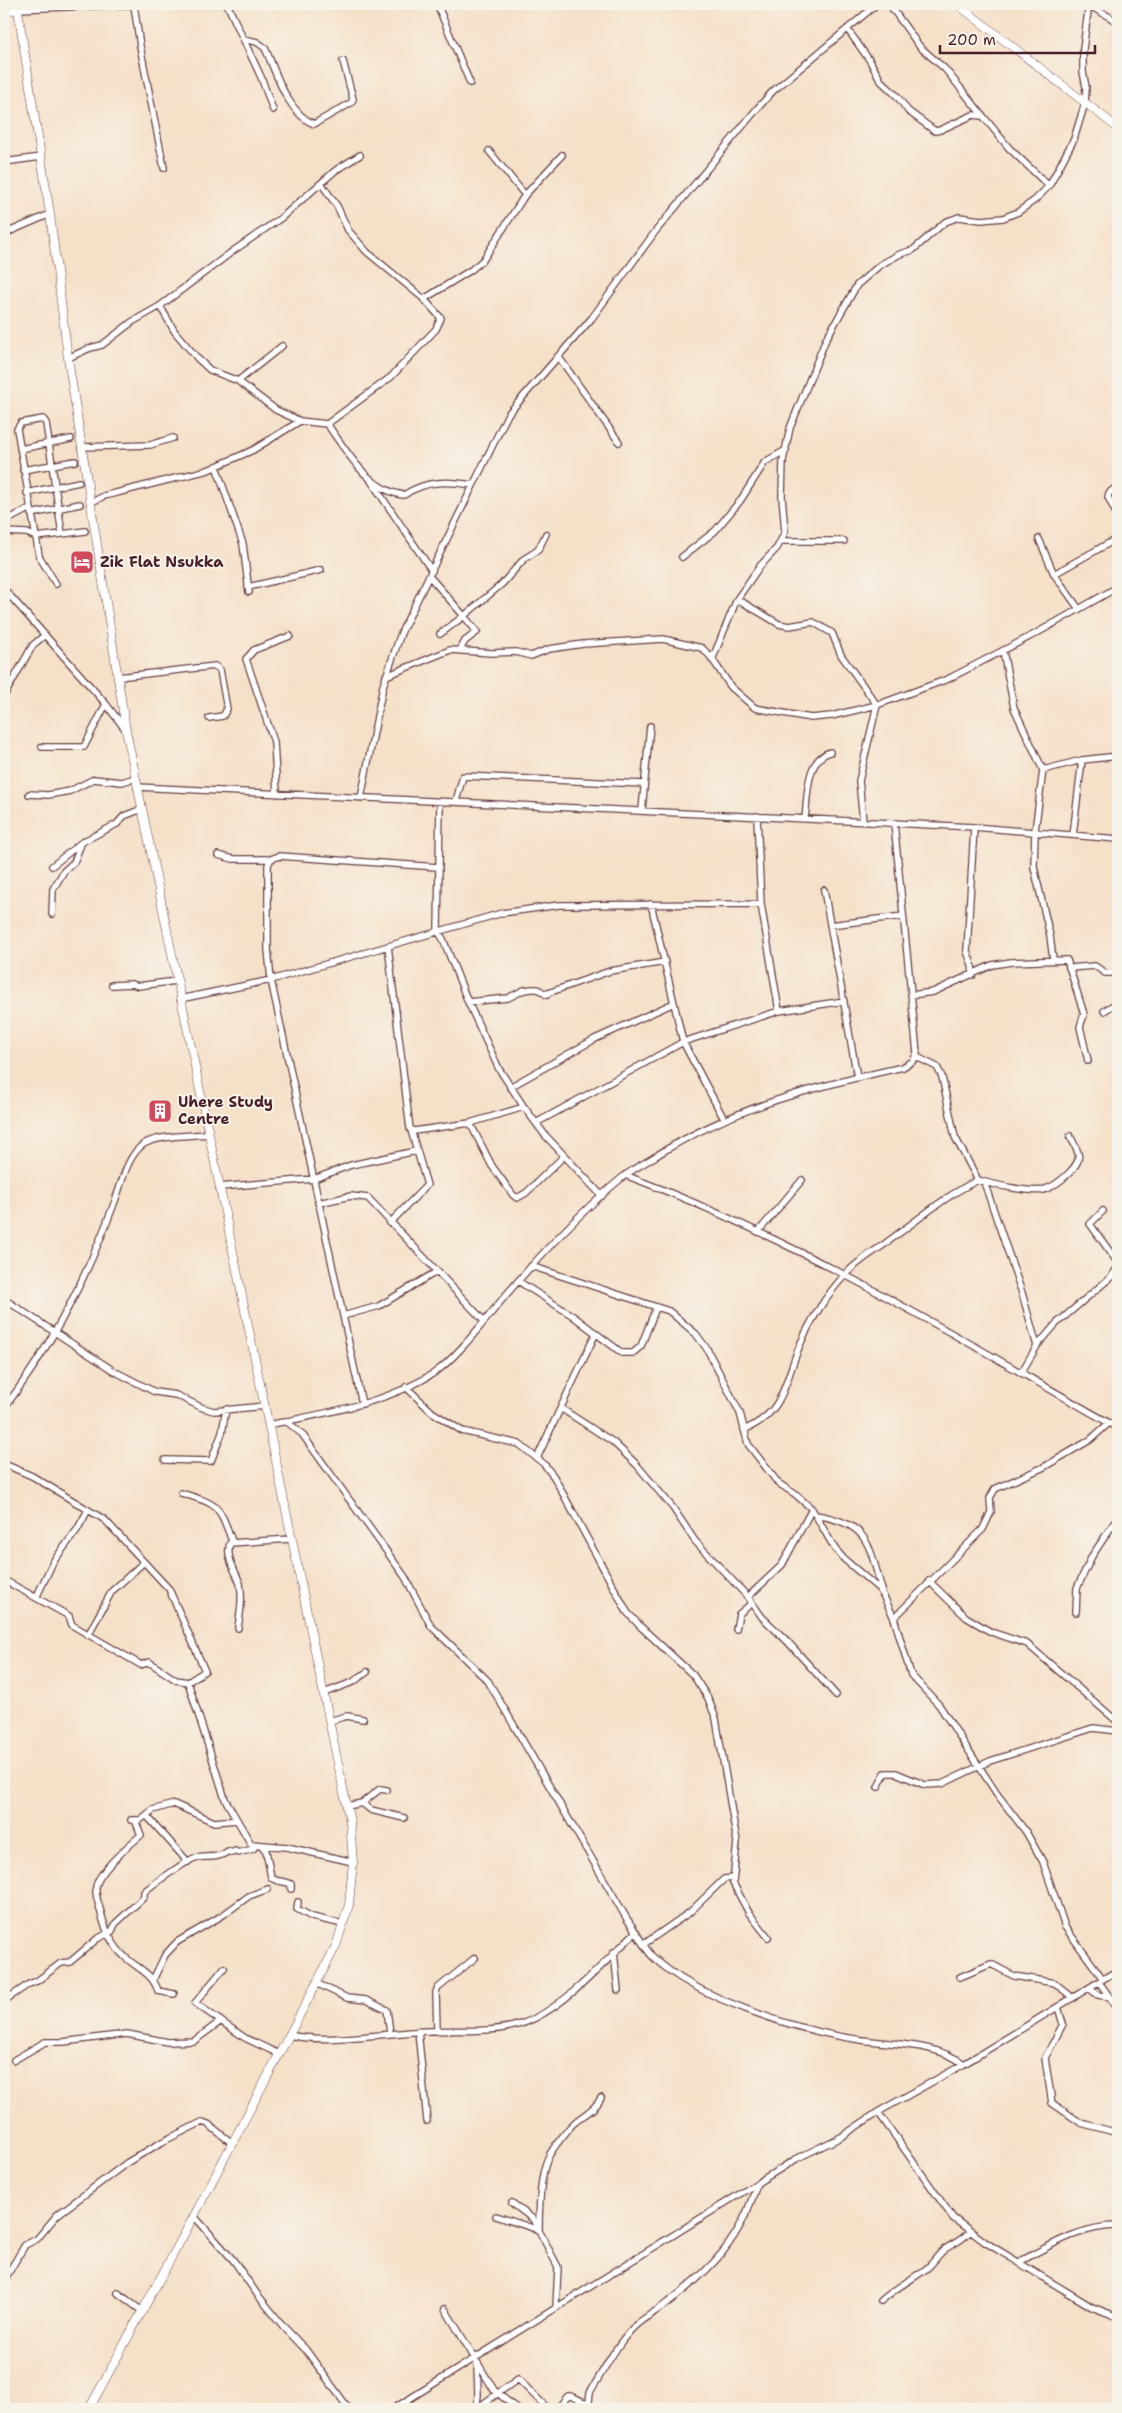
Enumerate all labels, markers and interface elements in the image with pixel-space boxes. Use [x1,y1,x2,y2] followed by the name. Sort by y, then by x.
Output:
[940,22,1094,54] scale bar
[947,30,996,50] text: 200 m
[69,549,95,575] hotel icon: Zik Flat Nsukka
[100,552,224,572] place label: Zik Flat Nsukka
[178,1092,273,1129] place label: Uhere Study Centre
[147,1098,173,1124] building icon: Uhere Study Centre

